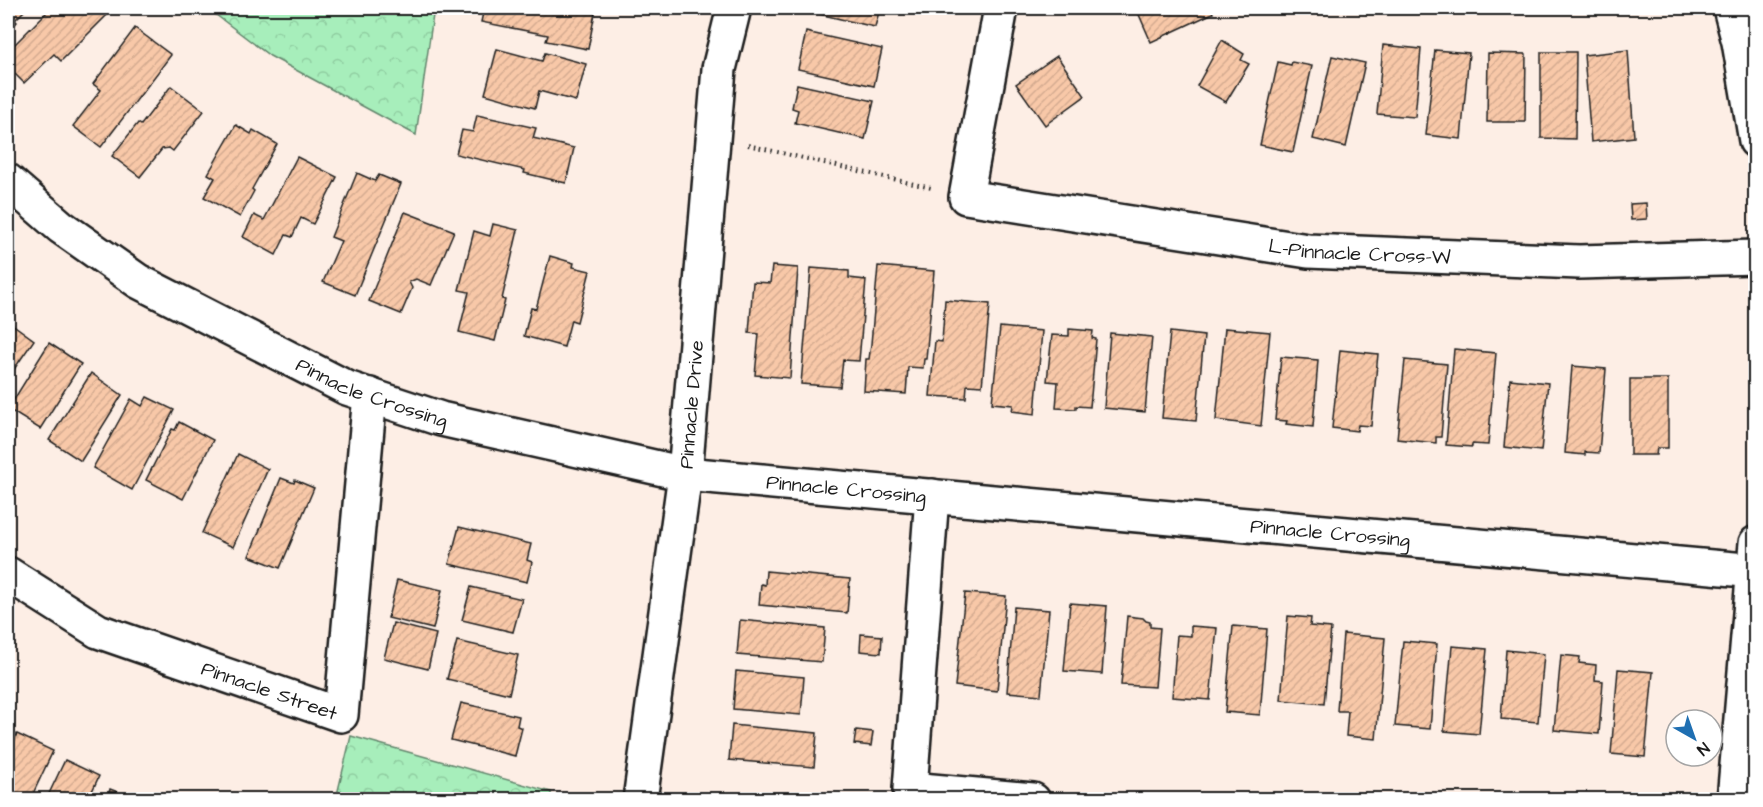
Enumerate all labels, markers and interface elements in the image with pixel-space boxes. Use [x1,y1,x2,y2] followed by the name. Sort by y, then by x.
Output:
[1267,232,1451,272] street label: L-Pinnacle Cross-W
[673,339,711,470] street label: Pinnacle Drive
[291,351,450,436] street label: Pinnacle Crossing
[765,468,927,512] street label: Pinnacle Crossing
[1249,512,1411,556] street label: Pinnacle Crossing
[197,655,341,728] street label: Pinnacle Street
[1664,708,1724,768] north arrow
[1692,737,1714,760] text: N

